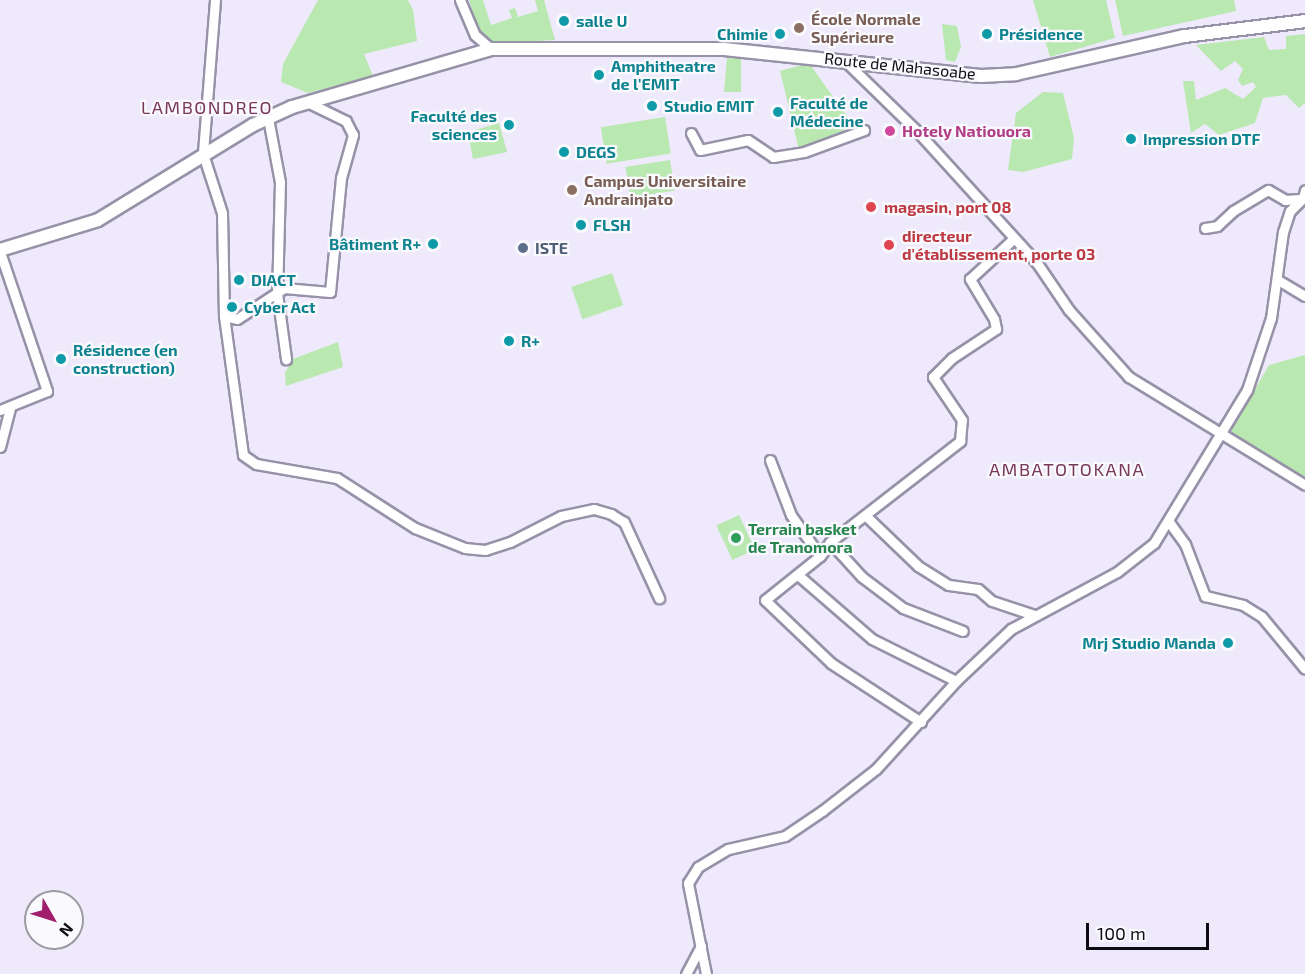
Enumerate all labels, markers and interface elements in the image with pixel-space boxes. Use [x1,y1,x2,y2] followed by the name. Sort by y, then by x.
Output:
[811,9,921,47] place label: École Normale Supérieure
[576,11,628,31] place label: salle U
[557,14,571,28] marker: salle U
[792,21,806,35] marker: École Normale Supérieure
[717,24,768,44] place label: Chimie
[999,24,1083,44] place label: Présidence
[773,27,787,41] marker: Chimie
[980,27,994,41] marker: Présidence
[823,48,977,84] street label: Route de Mahasoabe
[611,56,716,94] place label: Amphitheatre de l'EMIT
[592,68,606,82] marker: Amphitheatre de l'EMIT
[790,93,868,131] place label: Faculté de Médecine
[141,96,273,118] district label: LAMBONDREO
[664,96,754,116] place label: Studio EMIT
[645,99,659,113] marker: Studio EMIT
[771,105,785,119] marker: Faculté de Médecine
[411,106,497,144] place label: Faculté des sciences
[502,118,516,132] marker: Faculté des sciences
[902,121,1031,141] place label: Hotely Natiouora
[883,124,897,138] marker: Hotely Natiouora
[1143,129,1260,149] place label: Impression DTF
[1124,132,1138,146] marker: Impression DTF
[576,142,616,162] place label: DEGS
[557,145,571,159] marker: DEGS
[584,171,746,209] place label: Campus Universitaire Andrainjato
[565,183,579,197] marker: Campus Universitaire Andrainjato
[884,197,1011,217] place label: magasin, port 08
[862,198,880,216] marker: magasin, port 08
[593,215,631,235] place label: FLSH
[574,218,588,232] marker: FLSH
[902,226,1095,264] place label: directeur d'établissement, porte 03
[329,234,421,254] place label: Bâtiment R+
[880,236,898,254] marker: directeur d'établissement, porte 03
[426,237,440,251] marker: Bâtiment R+
[535,238,568,258] place label: ISTE
[516,241,530,255] marker: ISTE
[251,270,296,290] place label: DIACT
[232,273,246,287] marker: DIACT
[244,297,316,317] place label: Cyber Act
[225,300,239,314] marker: Cyber Act
[521,331,540,351] place label: R+
[502,334,516,348] marker: R+
[73,340,178,378] place label: Résidence (en construction)
[54,352,68,366] marker: Résidence (en construction)
[989,458,1145,480] district label: AMBATOTOKANA
[748,519,857,557] place label: Terrain basket de Tranomora
[729,531,743,545] marker: Terrain basket de Tranomora
[1082,633,1216,653] place label: Mrj Studio Manda
[1221,636,1235,650] marker: Mrj Studio Manda
[24,890,84,950] north arrow
[1089,911,1212,949] scale bar
[56,920,78,941] text: N
[1097,922,1146,944] text: 100 m

